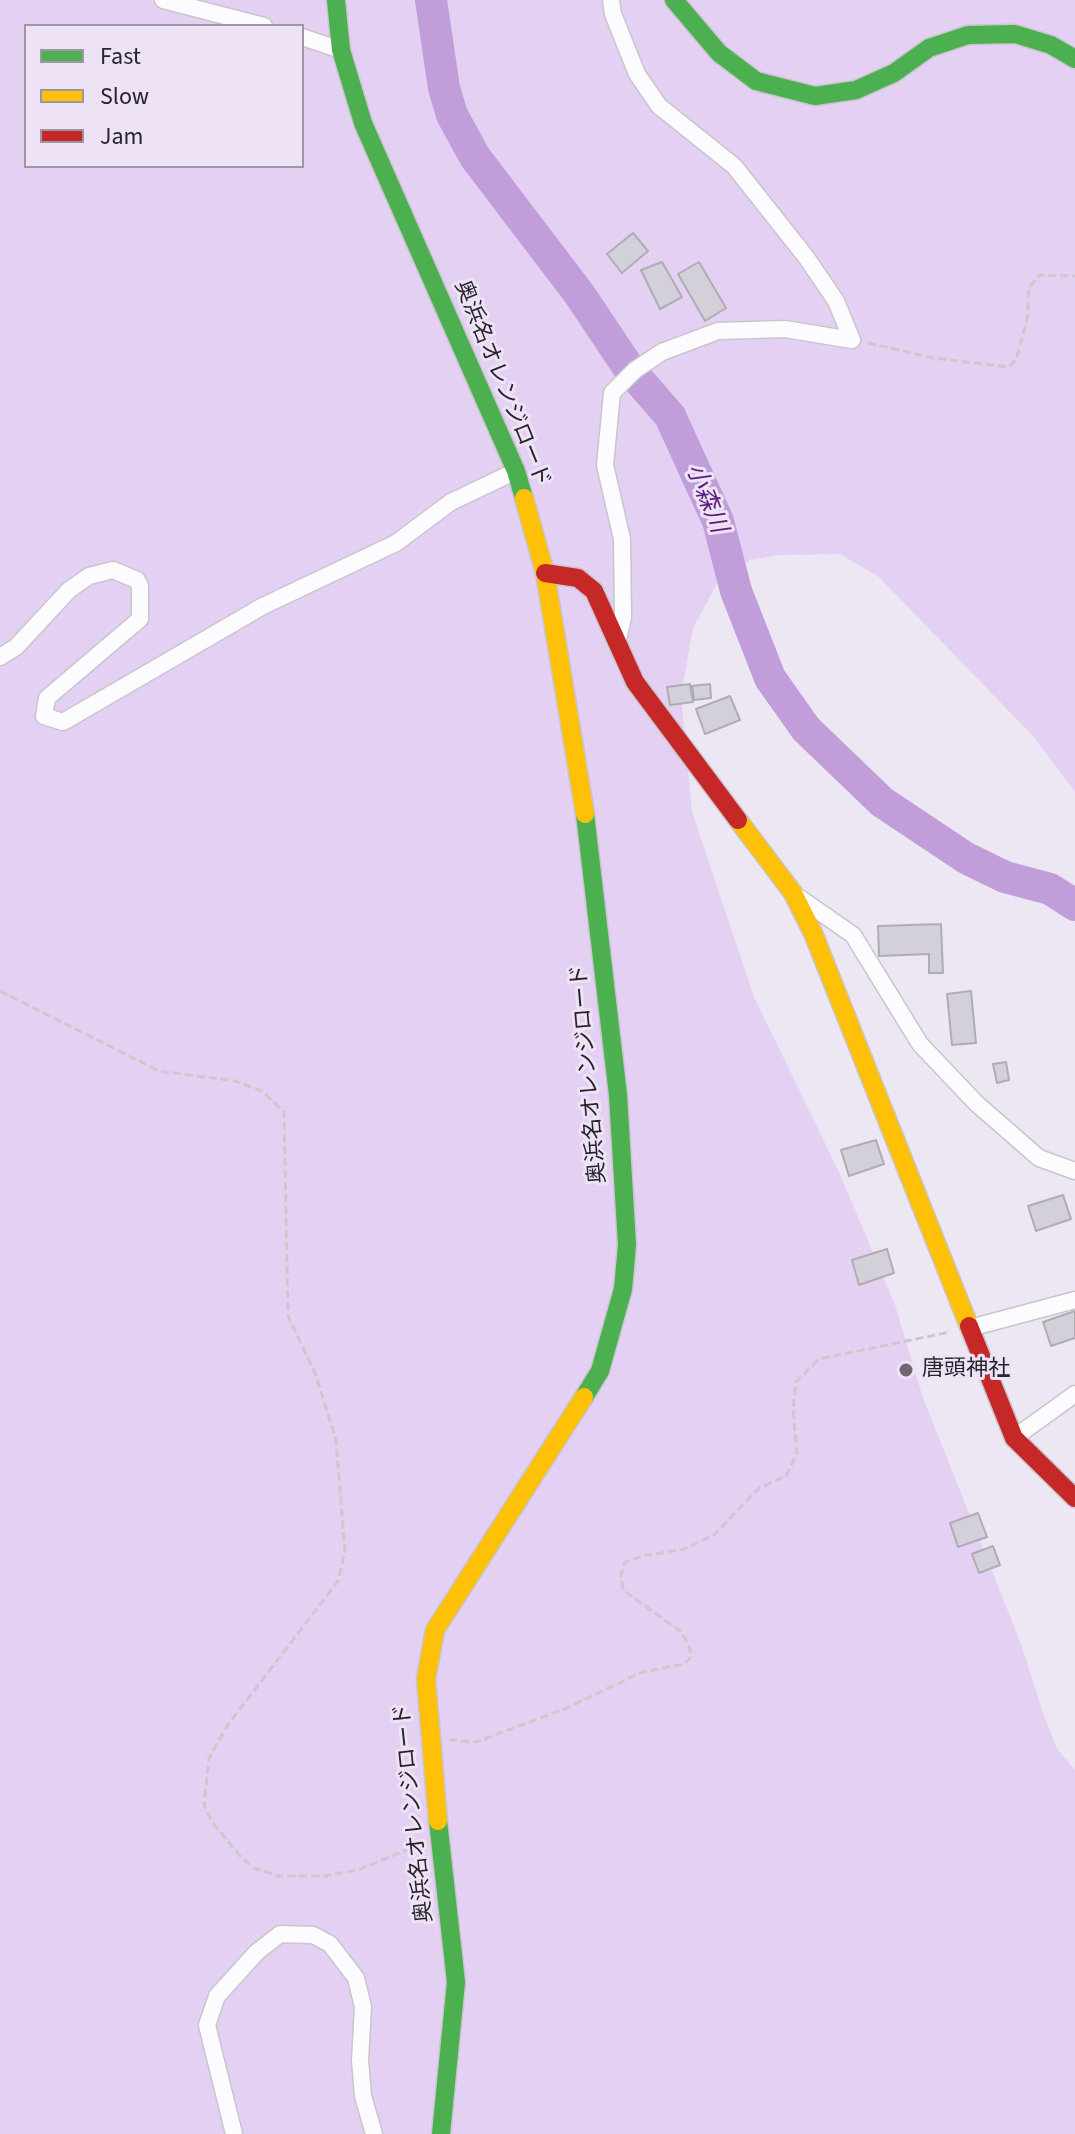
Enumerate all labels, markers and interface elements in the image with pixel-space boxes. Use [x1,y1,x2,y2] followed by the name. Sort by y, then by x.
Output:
[24,24,304,168] legend
[100,39,141,74] text: Fast
[100,79,149,114] text: Slow
[100,119,144,154] text: Jam
[448,277,554,491] street label: 奥浜名オレンジロード
[678,460,732,538] water label: 小森川
[567,963,613,1185] street label: 奥浜名オレンジロード
[922,1357,1010,1383] place label: 唐頭神社
[897,1361,915,1379] marker: 唐頭神社
[390,1702,440,1924] street label: 奥浜名オレンジロード

